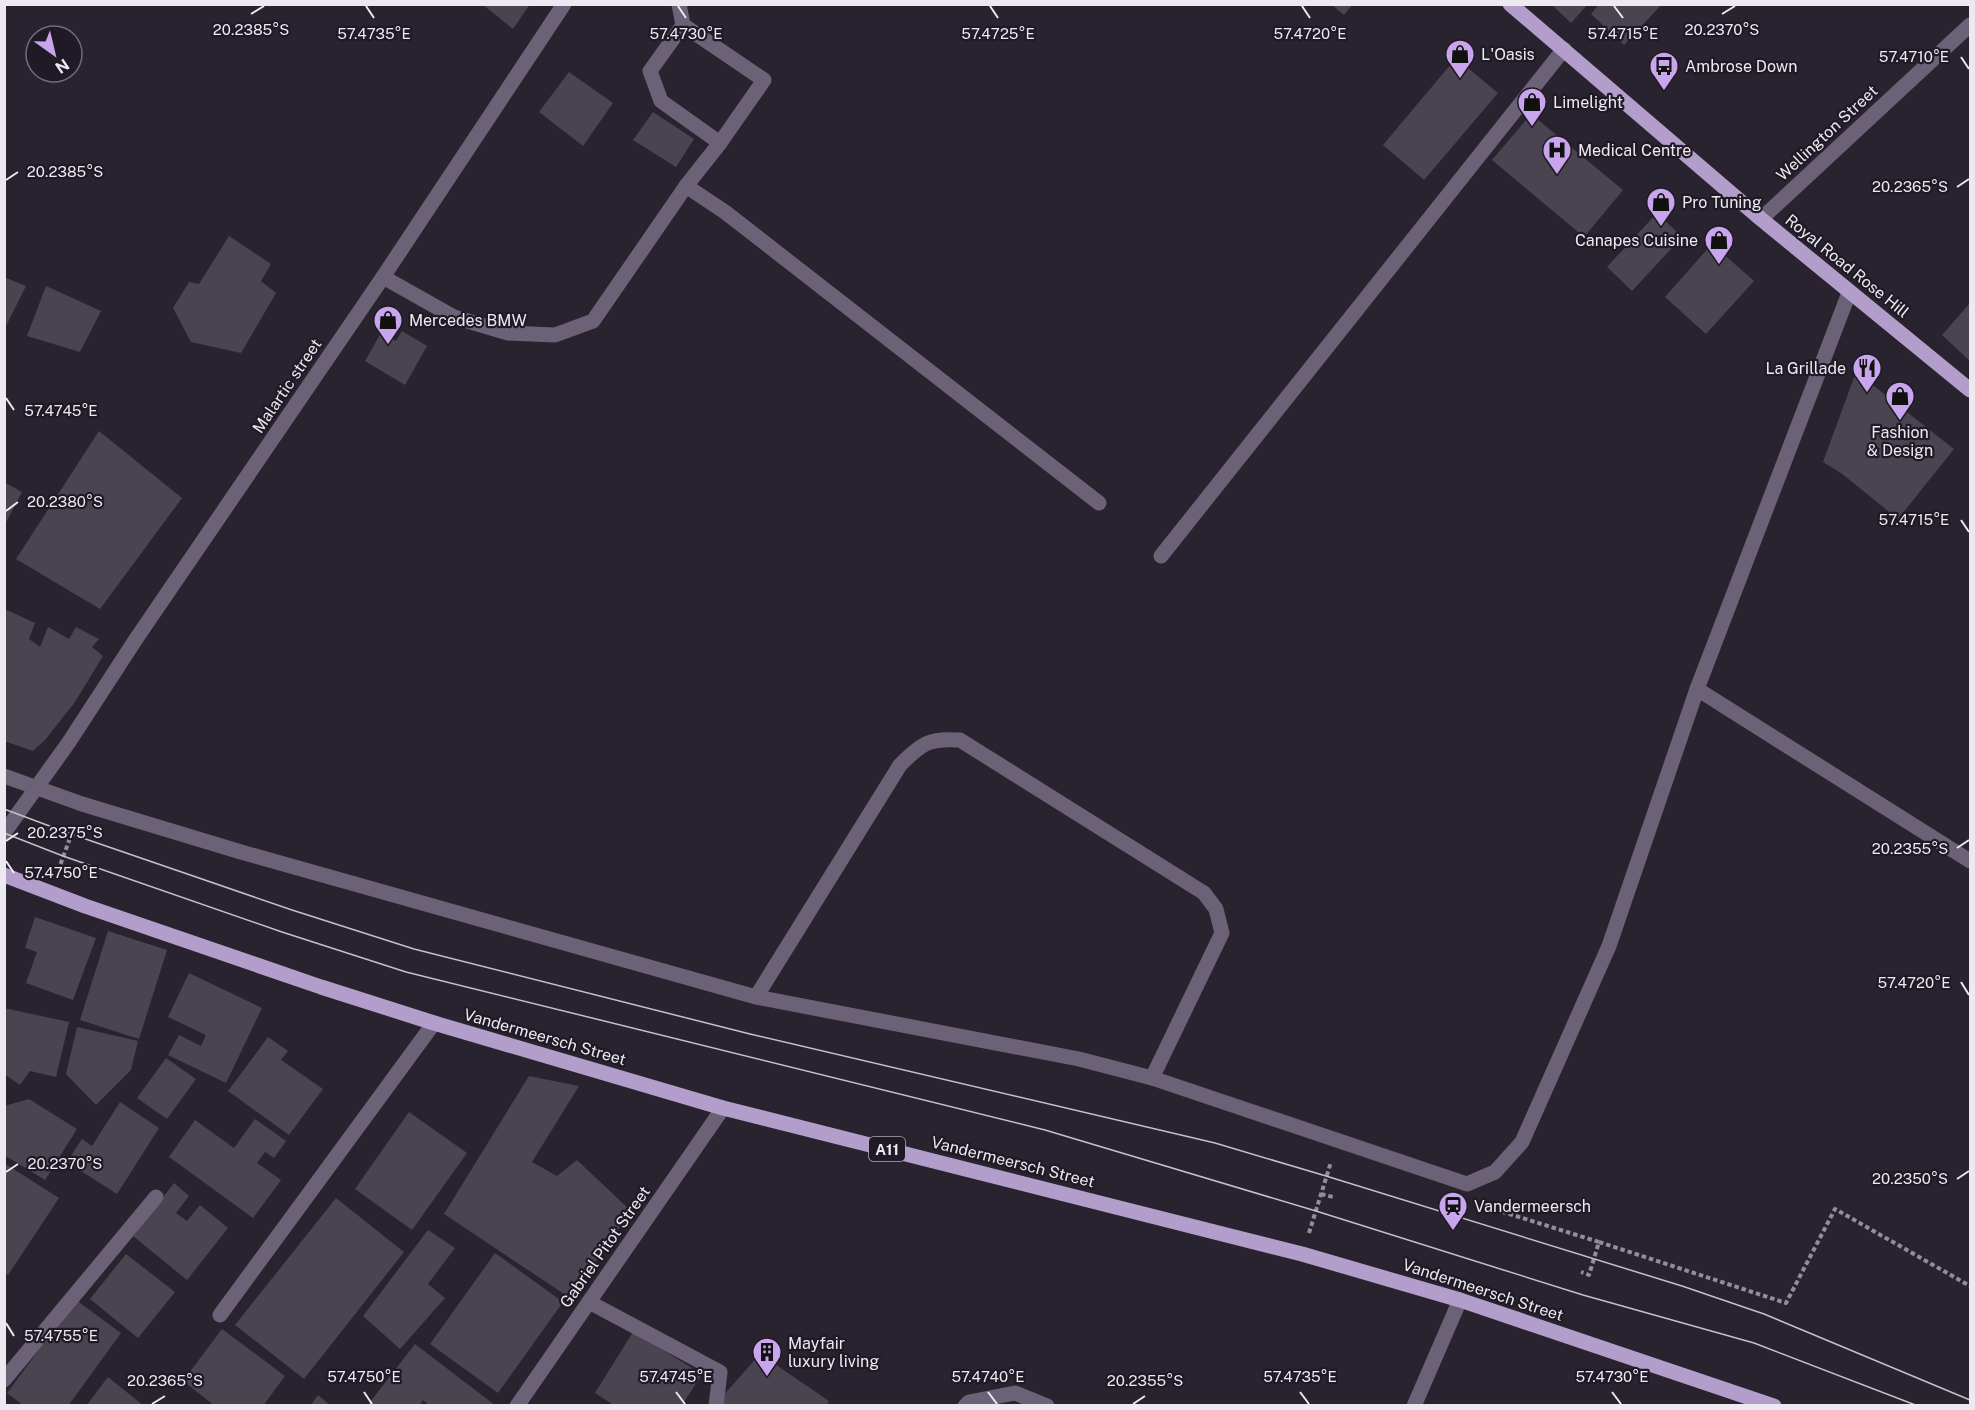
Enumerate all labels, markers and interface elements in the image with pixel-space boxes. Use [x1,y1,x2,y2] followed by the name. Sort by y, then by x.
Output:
[213,21,289,38] text: 20.2385°S
[1685,21,1759,38] text: 20.2370°S
[24,24,84,84] north arrow
[337,25,411,42] text: 57.4735°E
[649,25,723,42] text: 57.4730°E
[961,25,1035,42] text: 57.4725°E
[1274,25,1347,42] text: 57.4720°E
[1588,25,1658,42] text: 57.4715°E
[1444,38,1476,80] shop icon: L'Oasis
[1481,45,1535,64] place label: L'Oasis
[1879,48,1949,65] text: 57.4710°E
[1648,50,1680,92] bus stop icon: Ambrose Down
[52,55,73,77] text: N
[1685,57,1798,76] place label: Ambrose Down
[1773,81,1881,185] street label: Wellington Street
[1516,86,1548,128] shop icon: Limelight
[1553,93,1623,112] place label: Limelight
[1541,134,1573,176] hospital icon: Medical Centre
[1578,141,1691,160] place label: Medical Centre
[27,163,103,180] text: 20.2385°S
[1872,178,1948,195] text: 20.2365°S
[1645,186,1677,228] shop icon: Pro Tuning
[1682,193,1762,212] place label: Pro Tuning
[1781,210,1913,322] street label: Royal Road Rose Hill
[1703,224,1735,266] shop icon: Canapes Cuisine
[1575,231,1698,250] place label: Canapes Cuisine
[372,304,404,346] shop icon: Mercedes BMW
[409,311,527,330] place label: Mercedes BMW
[249,335,325,437] street label: Malartic street
[1851,352,1883,394] restaurant icon: La Grillade
[1765,359,1846,378] place label: La Grillade
[1884,380,1916,422] shop icon: Fashion & Design
[24,402,98,419] text: 57.4745°E
[1867,423,1933,460] place label: Fashion & Design
[27,493,103,510] text: 20.2380°S
[1879,511,1949,528] text: 57.4715°E
[27,824,103,841] text: 20.2375°S
[1872,840,1948,857] text: 20.2355°S
[24,864,98,881] text: 57.4750°E
[1878,974,1951,991] text: 57.4720°E
[462,1005,628,1069] street label: Vandermeersch Street
[929,1132,1097,1192] street label: Vandermeersch Street
[869,1137,905,1161] road number: A11
[28,1155,102,1172] text: 20.2370°S
[1872,1170,1948,1187] text: 20.2350°S
[556,1183,654,1311] street label: Gabriel Pitot Street
[1437,1190,1469,1232] station icon: Vandermeersch
[1474,1197,1591,1216] place label: Vandermeersch
[1400,1255,1566,1325] street label: Vandermeersch Street
[24,1327,98,1344] text: 57.4755°E
[788,1334,879,1371] place label: Mayfair luxury living
[751,1336,783,1378] building icon: Mayfair luxury living
[327,1368,401,1385] text: 57.4750°E
[639,1368,713,1385] text: 57.4745°E
[952,1368,1024,1385] text: 57.4740°E
[1263,1368,1337,1385] text: 57.4735°E
[1575,1368,1649,1385] text: 57.4730°E
[127,1372,203,1389] text: 20.2365°S
[1107,1372,1183,1389] text: 20.2355°S

